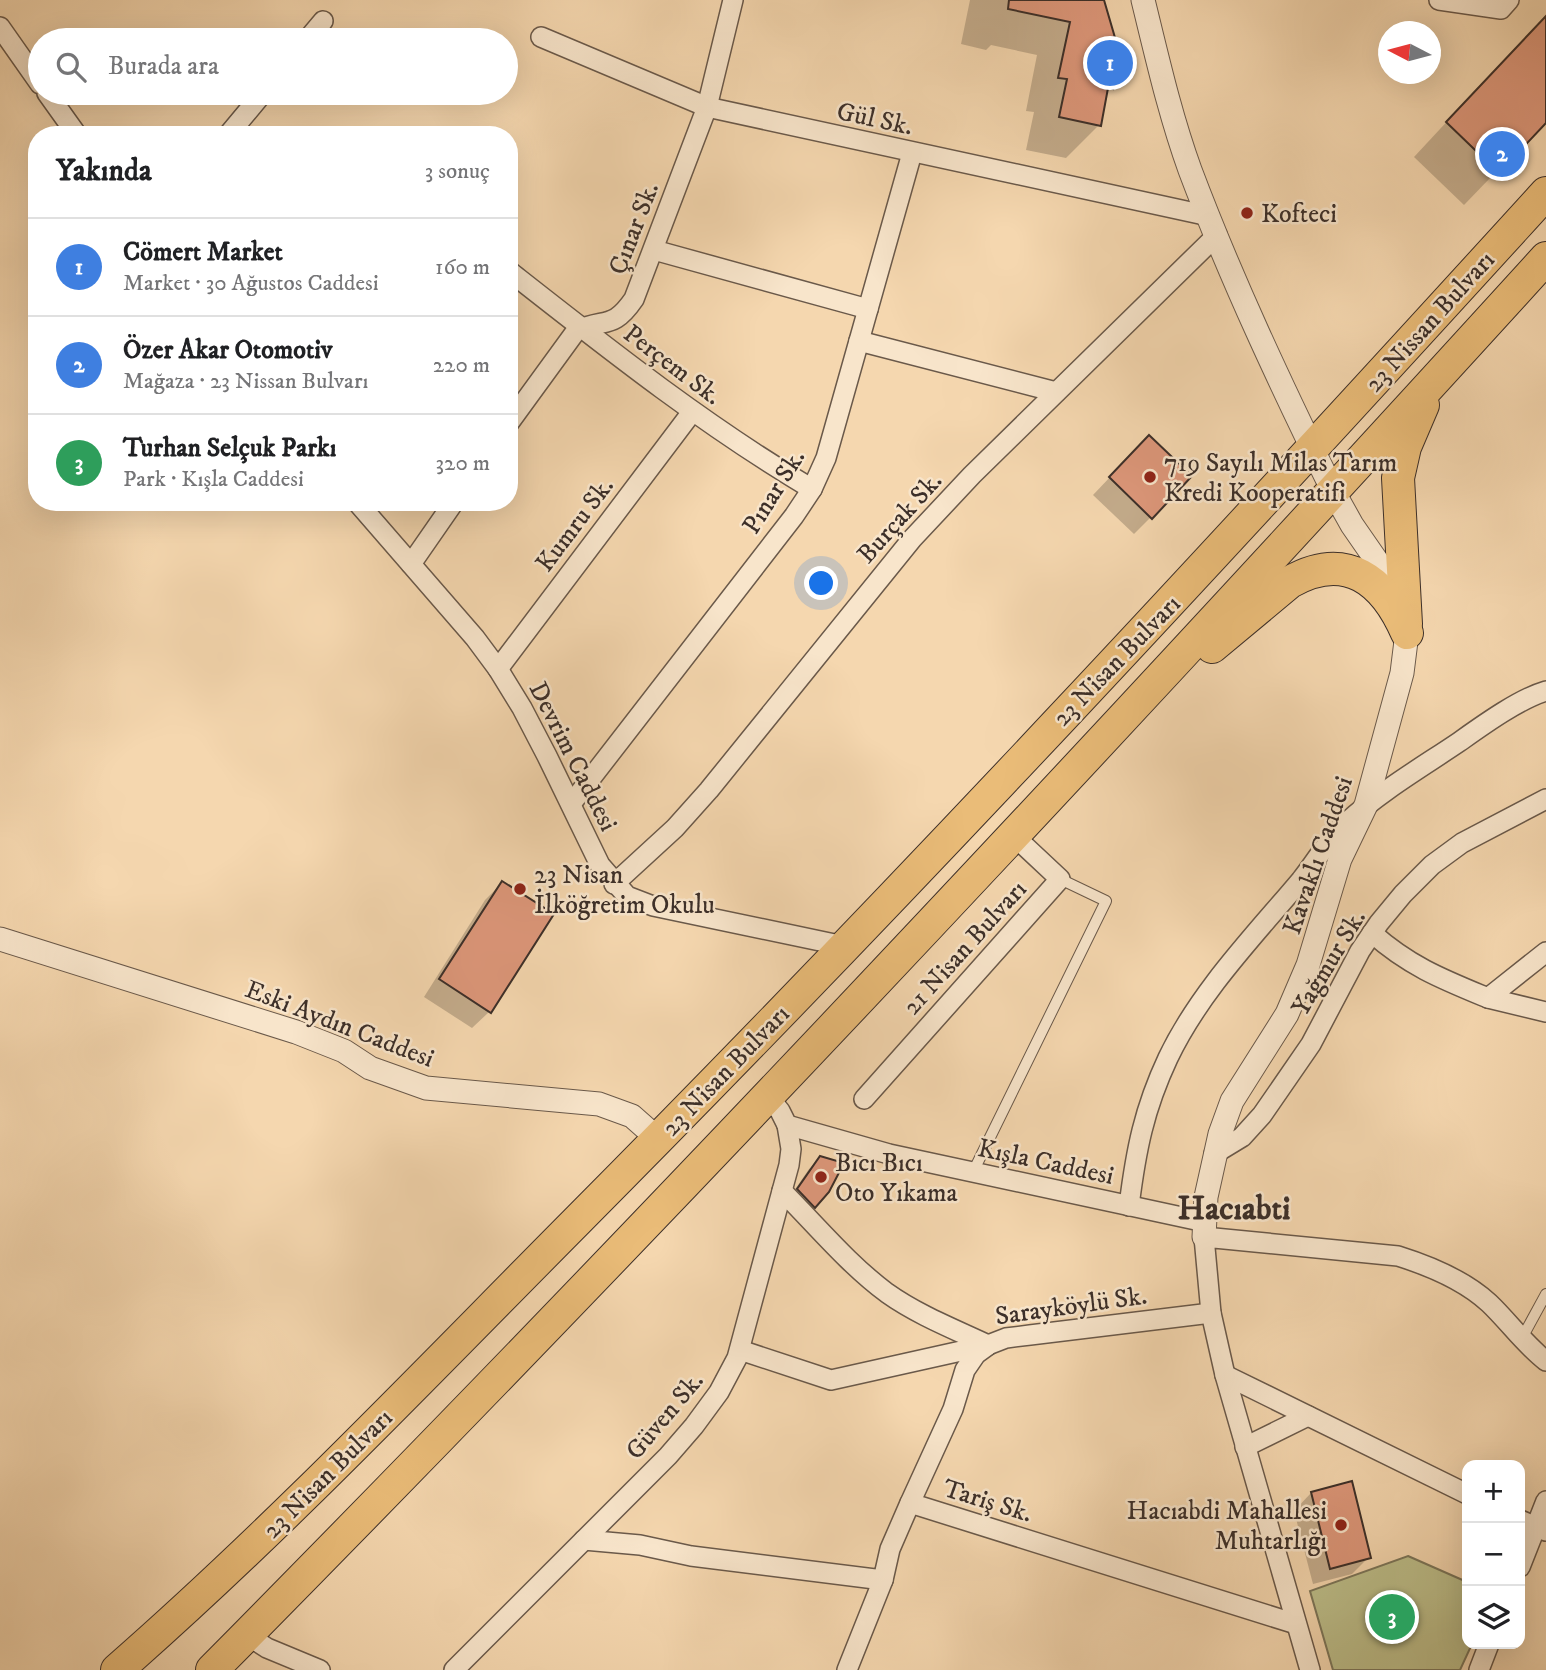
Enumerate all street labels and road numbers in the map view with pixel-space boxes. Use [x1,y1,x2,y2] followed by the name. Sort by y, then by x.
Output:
[834,95,916,144] street label: Gül Sk.
[602,178,667,280] street label: Çınar Sk.
[1358,244,1502,400] street label: 23 Nissan Bulvarı
[616,317,728,413] street label: Perçem Sk.
[735,443,813,541] street label: Pınar Sk.
[850,465,950,571] street label: Burçak Sk.
[529,471,622,579] street label: Kumru Sk.
[1046,588,1188,734] street label: 23 Nisan Bulvarı
[521,676,624,837] street label: Devrim Caddesi
[1276,772,1361,939] street label: Kavaklı Caddesi
[896,874,1034,1022] street label: 21 Nisan Bulvarı
[1285,904,1374,1022] street label: Yağmur Sk.
[240,973,439,1076] street label: Eski Aydın Caddesi
[655,998,797,1144] street label: 23 Nisan Bulvarı
[975,1132,1117,1193] street label: Kışla Caddesi
[993,1280,1149,1333] street label: Sarayköylü Sk.
[619,1365,711,1467] street label: Güven Sk.
[256,1402,400,1546] street label: 23 Nisan Bulvarı
[939,1472,1036,1531] street label: Tariş Sk.

